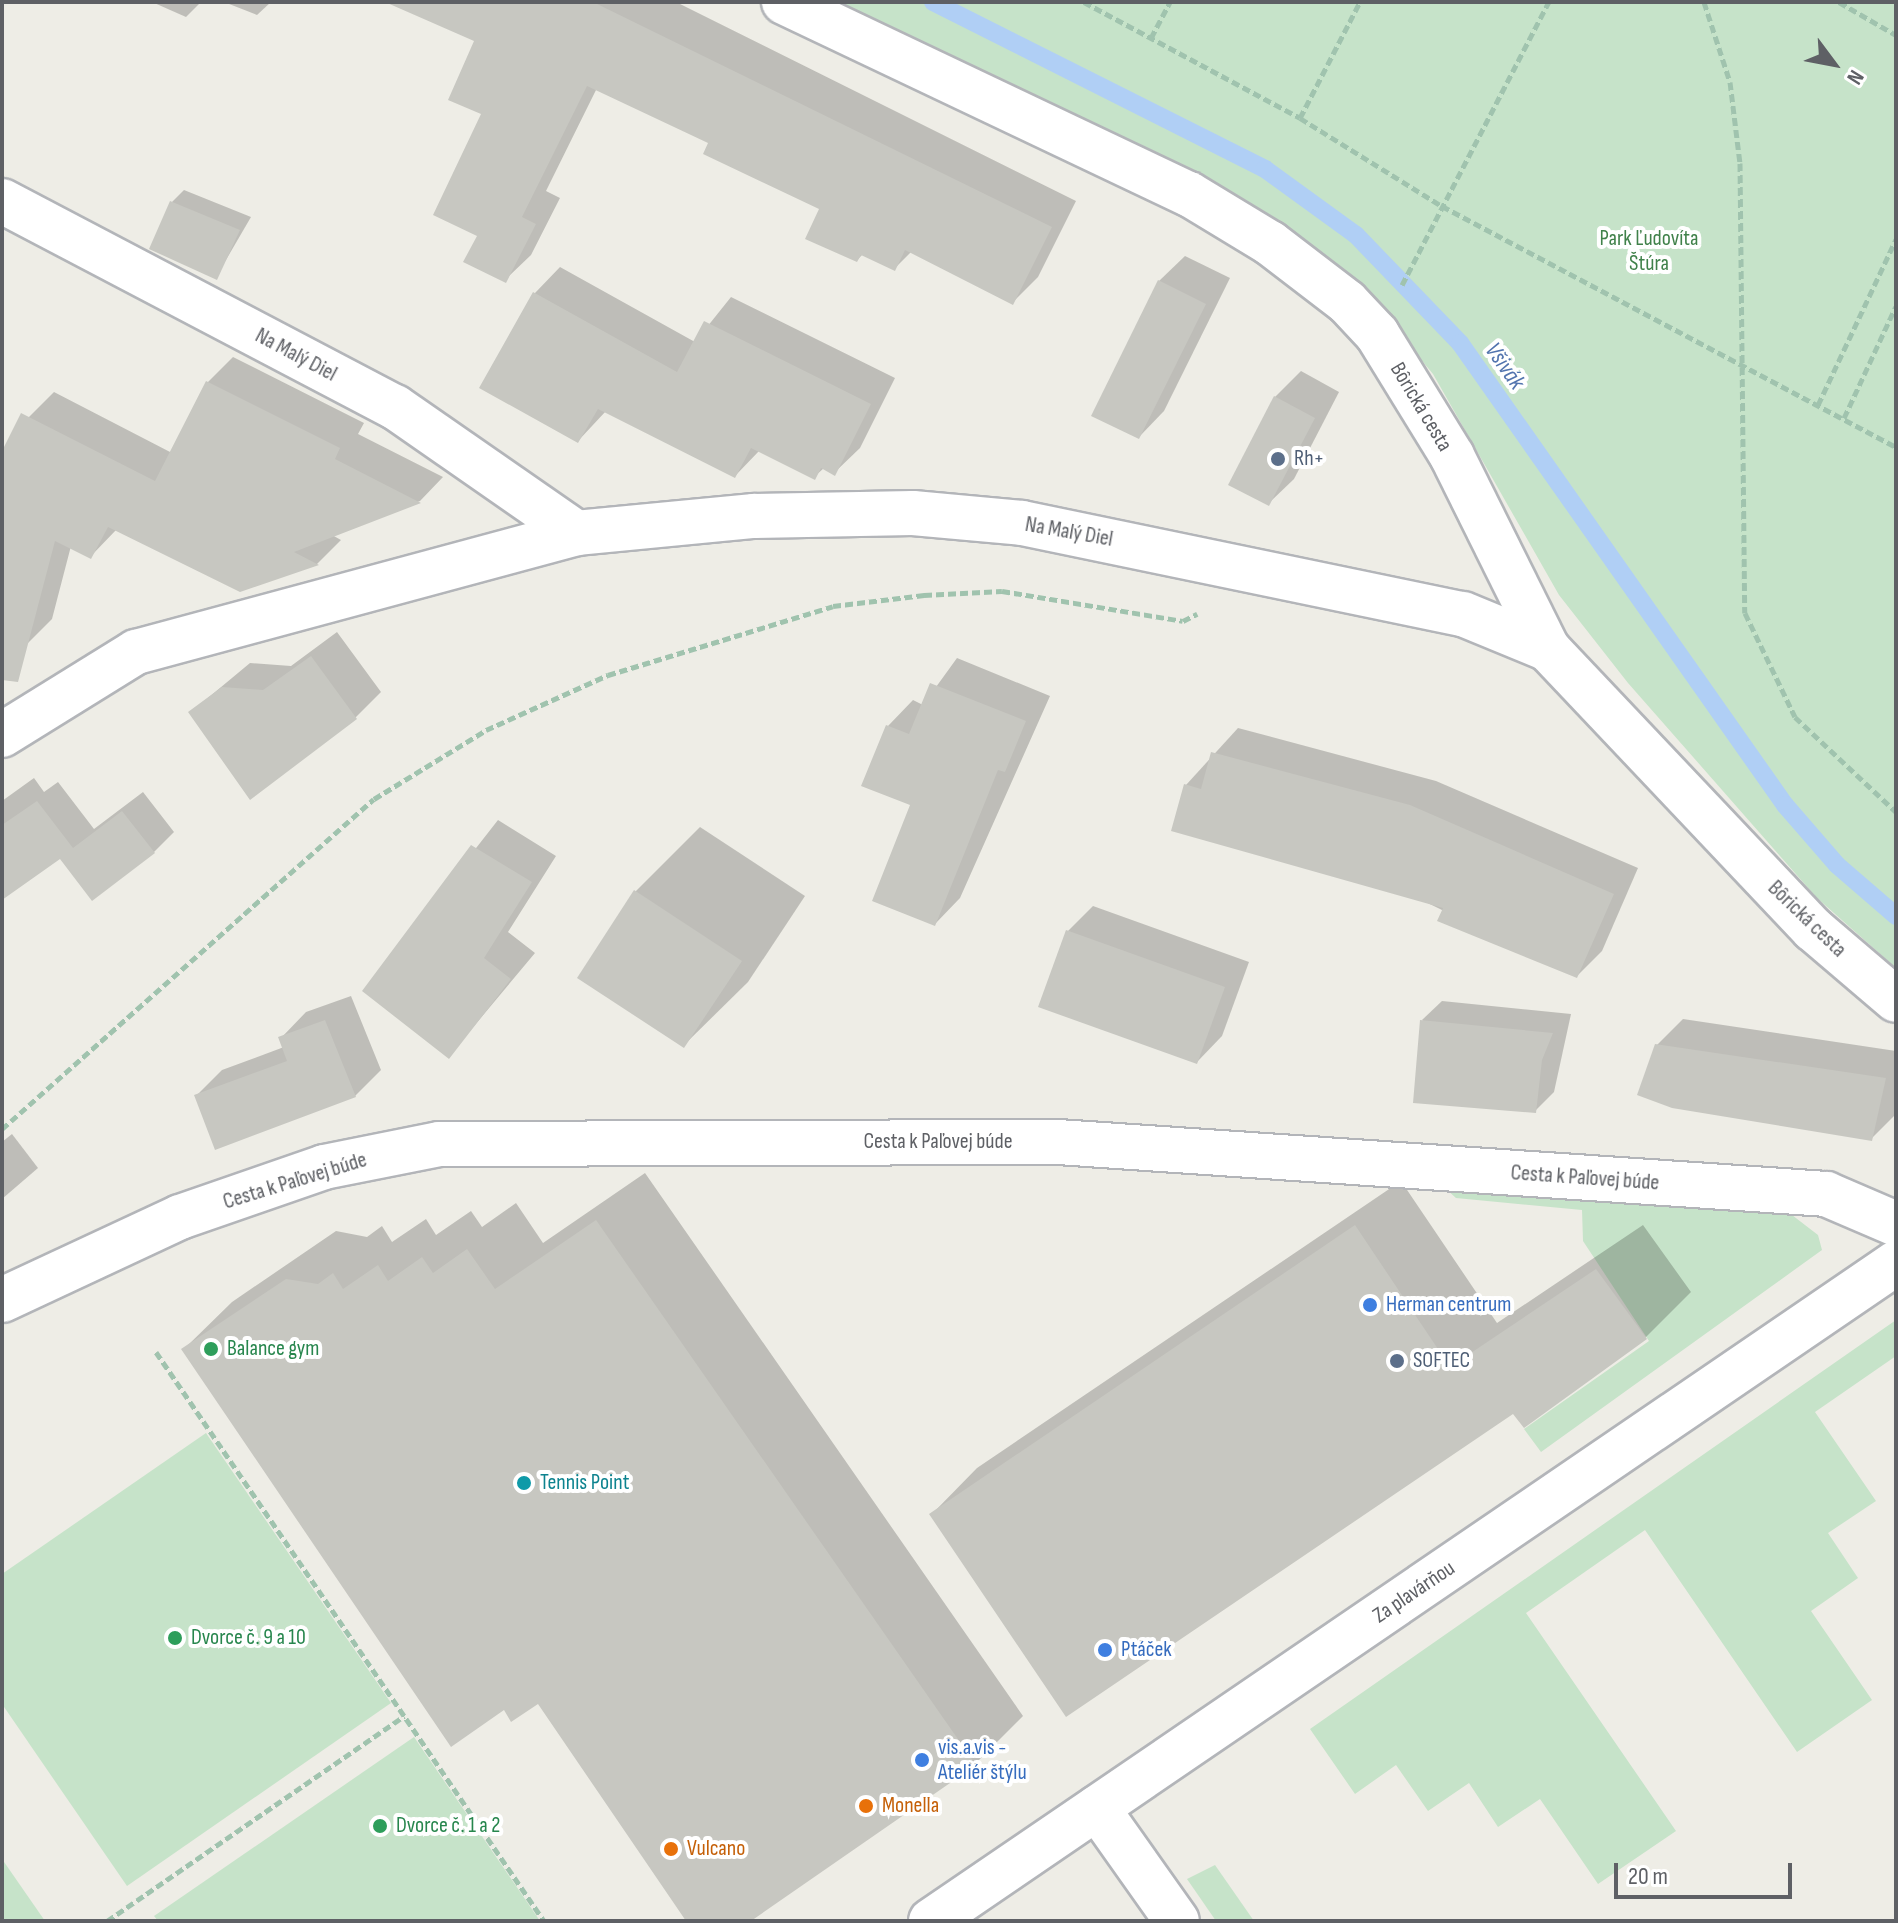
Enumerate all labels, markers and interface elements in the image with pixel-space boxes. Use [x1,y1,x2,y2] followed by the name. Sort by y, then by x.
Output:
[1794,24,1874,104] north arrow
[1840,65,1869,89] text: N
[1600,225,1698,276] park label: Park Ľudovíta Štúra
[251,323,341,387] street label: Na Malý Diel
[1479,337,1531,395] water label: Všivák
[1384,358,1458,456] street label: Bôrická cesta
[1294,446,1324,472] place label: Rh+
[1269,450,1287,468] marker: Rh+
[1023,511,1115,553] street label: Na Malý Diel
[1762,875,1852,963] street label: Bôrická cesta
[864,1129,1012,1155] street label: Cesta k Paľovej búde
[220,1147,370,1215] street label: Cesta k Paľovej búde
[1510,1160,1660,1196] street label: Cesta k Paľovej búde
[1386,1292,1511,1318] place label: Herman centrum
[1361,1296,1379,1314] marker: Herman centrum
[227,1336,319,1362] place label: Balance gym
[202,1340,220,1358] marker: Balance gym
[1413,1348,1470,1374] place label: SOFTEC
[1388,1352,1406,1370] marker: SOFTEC
[540,1470,629,1496] place label: Tennis Point
[515,1474,533,1492] marker: Tennis Point
[1368,1555,1460,1629] street label: Za plavárňou
[191,1625,306,1651] place label: Dvorce č. 9 a 10
[166,1629,184,1647] marker: Dvorce č. 9 a 10
[1121,1637,1172,1663] place label: Ptáček
[1096,1641,1114,1659] marker: Ptáček
[938,1734,1027,1786] place label: vis.a.vis - Ateliér štýlu
[913,1751,931,1769] marker: vis.a.vis - Ateliér štýlu
[882,1793,939,1819] place label: Monella
[857,1797,875,1815] marker: Monella
[396,1813,500,1839] place label: Dvorce č. 1 a 2
[371,1817,389,1835] marker: Dvorce č. 1 a 2
[687,1836,745,1862] place label: Vulcano
[662,1840,680,1858] marker: Vulcano
[1618,1847,1796,1897] scale bar
[1628,1862,1668,1891] text: 20 m

